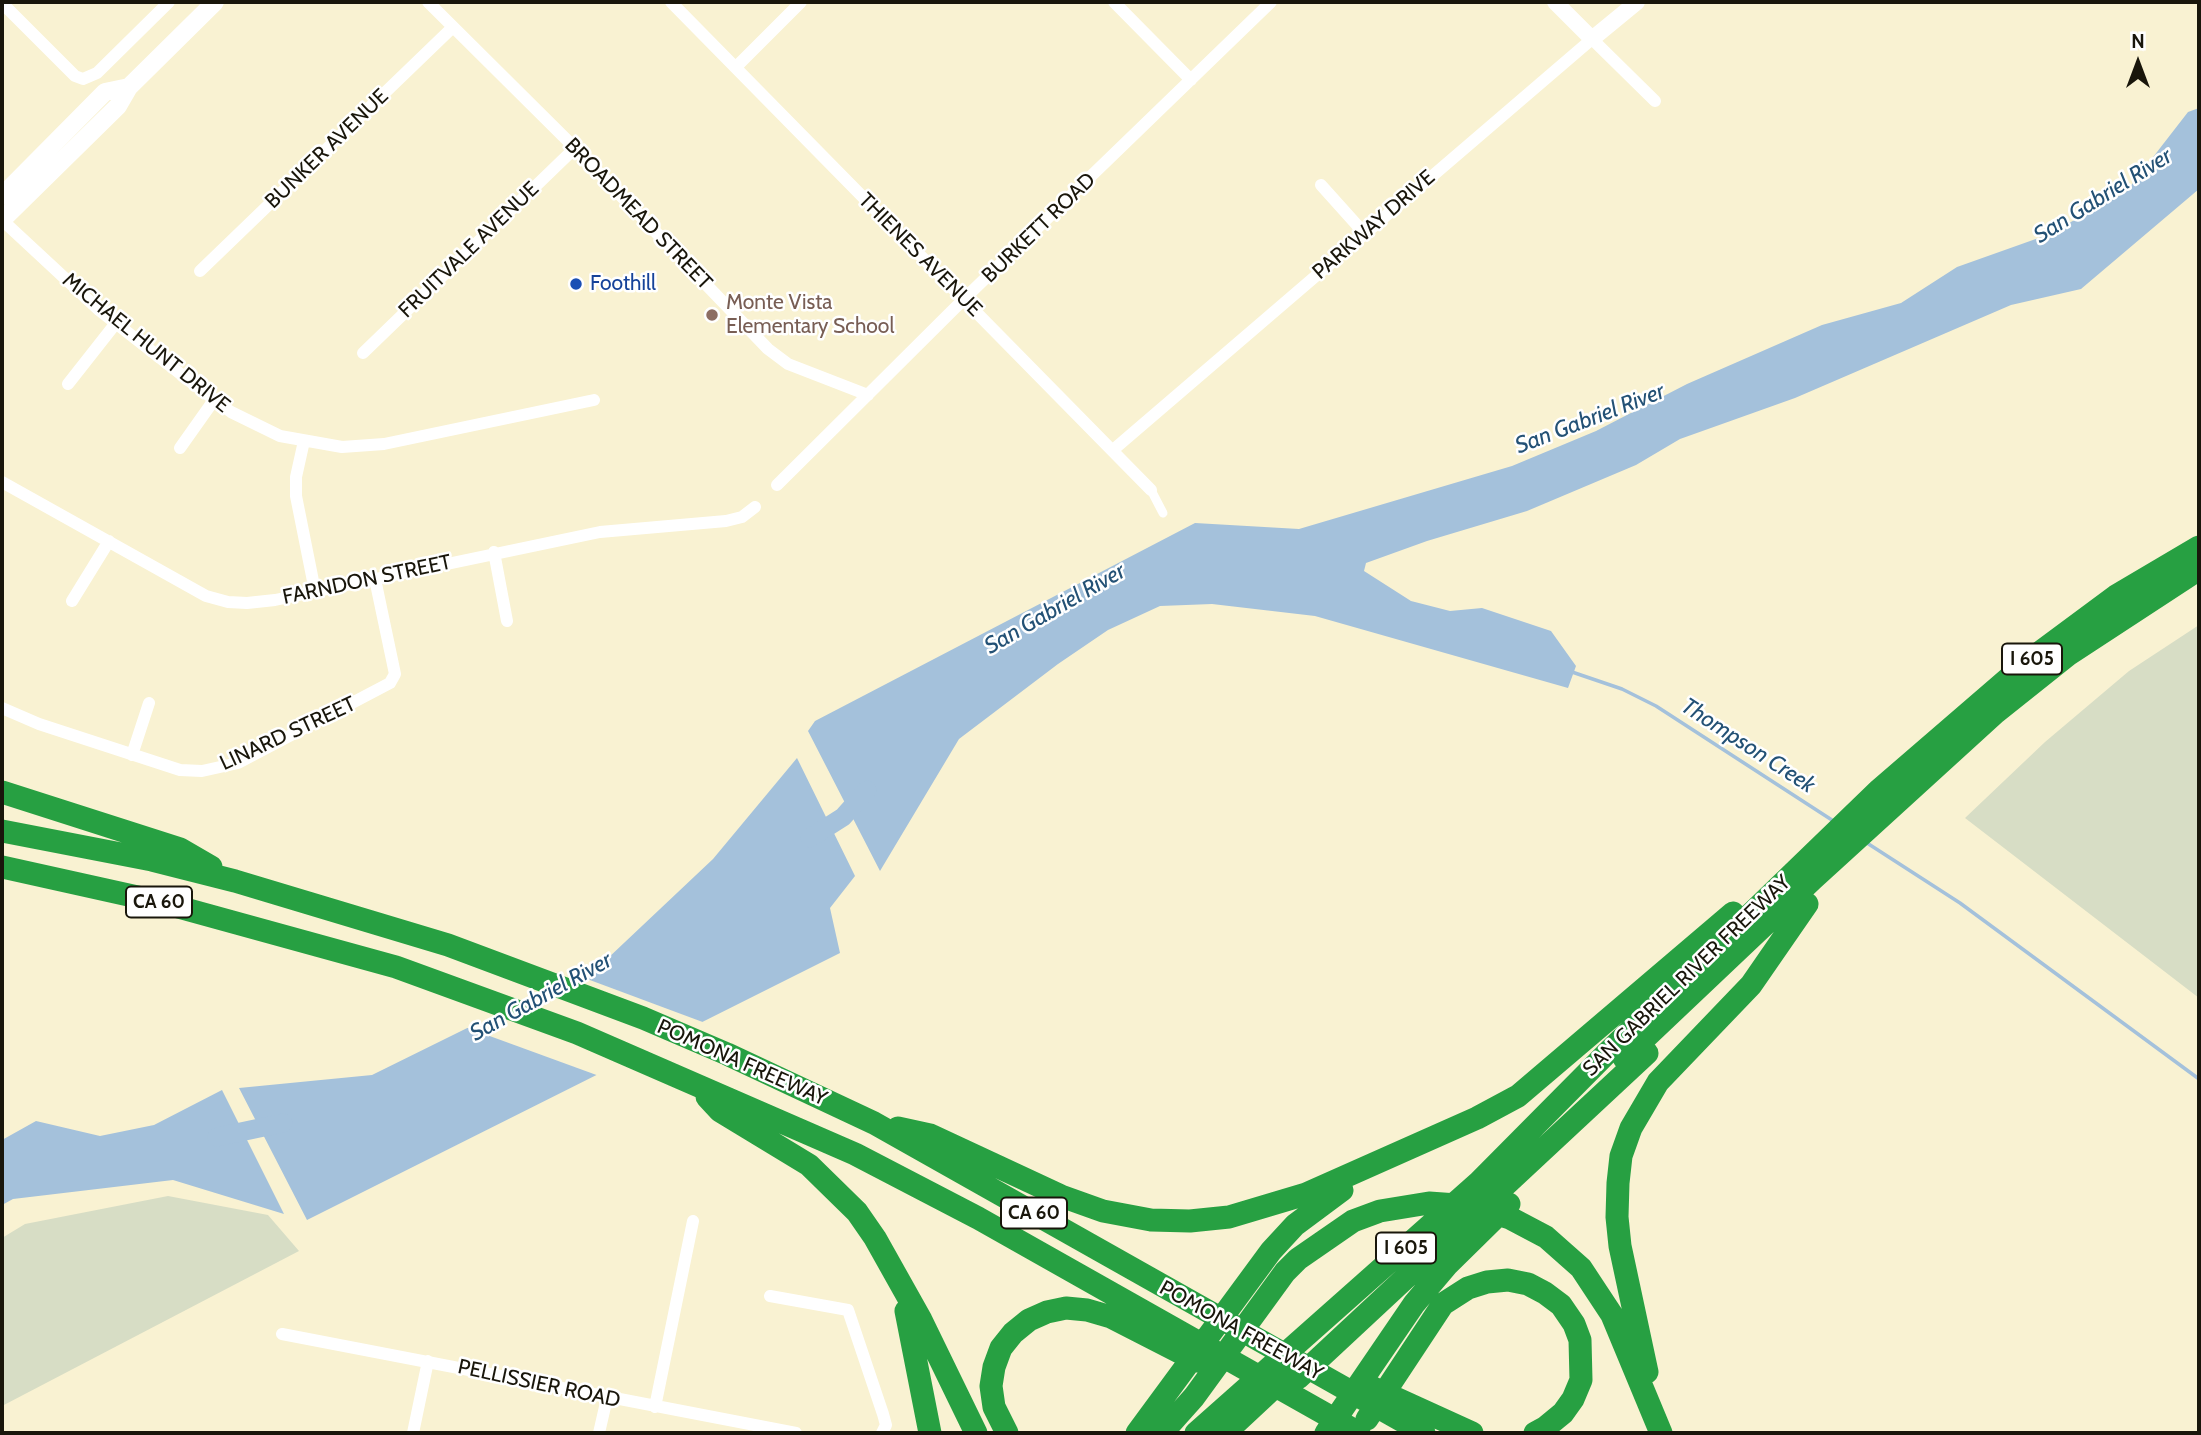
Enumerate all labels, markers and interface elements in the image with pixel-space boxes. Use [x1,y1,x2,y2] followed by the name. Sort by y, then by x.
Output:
[2103,28,2173,98] north arrow
[2131,30,2145,53] text: N
[260,84,394,214] street label: BUNKER AVENUE
[559,133,717,295] street label: BROADMEAD STREET
[2029,142,2177,250] water label: San Gabriel River
[1308,165,1440,285] street label: PARKWAY DRIVE
[977,168,1101,288] street label: BURKETT ROAD
[394,177,544,323] street label: FRUITVALE AVENUE
[853,188,987,322] street label: THIENES AVENUE
[57,268,235,418] street label: MICHAEL HUNT DRIVE
[590,271,656,297] place label: Foothill
[568,276,584,292] marker: Foothill
[726,290,894,340] place label: Monte Vista Elementary School
[704,307,720,323] marker: Monte Vista Elementary School
[1511,378,1669,460] water label: San Gabriel River
[280,550,454,610] street label: FARNDON STREET
[980,558,1130,660] water label: San Gabriel River
[2002,644,2062,674] road number: I 605
[216,692,360,776] street label: LINARD STREET
[1676,693,1820,799] water label: Thompson Creek
[1578,870,1796,1082] street label: SAN GABRIEL RIVER FREEWAY
[126,887,192,918] road number: CA 60
[465,947,617,1047] water label: San Gabriel River
[653,1014,831,1112] street label: POMONA FREEWAY
[1001,1198,1067,1228] road number: CA 60
[1376,1232,1436,1264] road number: I 605
[1155,1276,1327,1386] street label: POMONA FREEWAY
[455,1354,623,1414] street label: PELLISSIER ROAD

